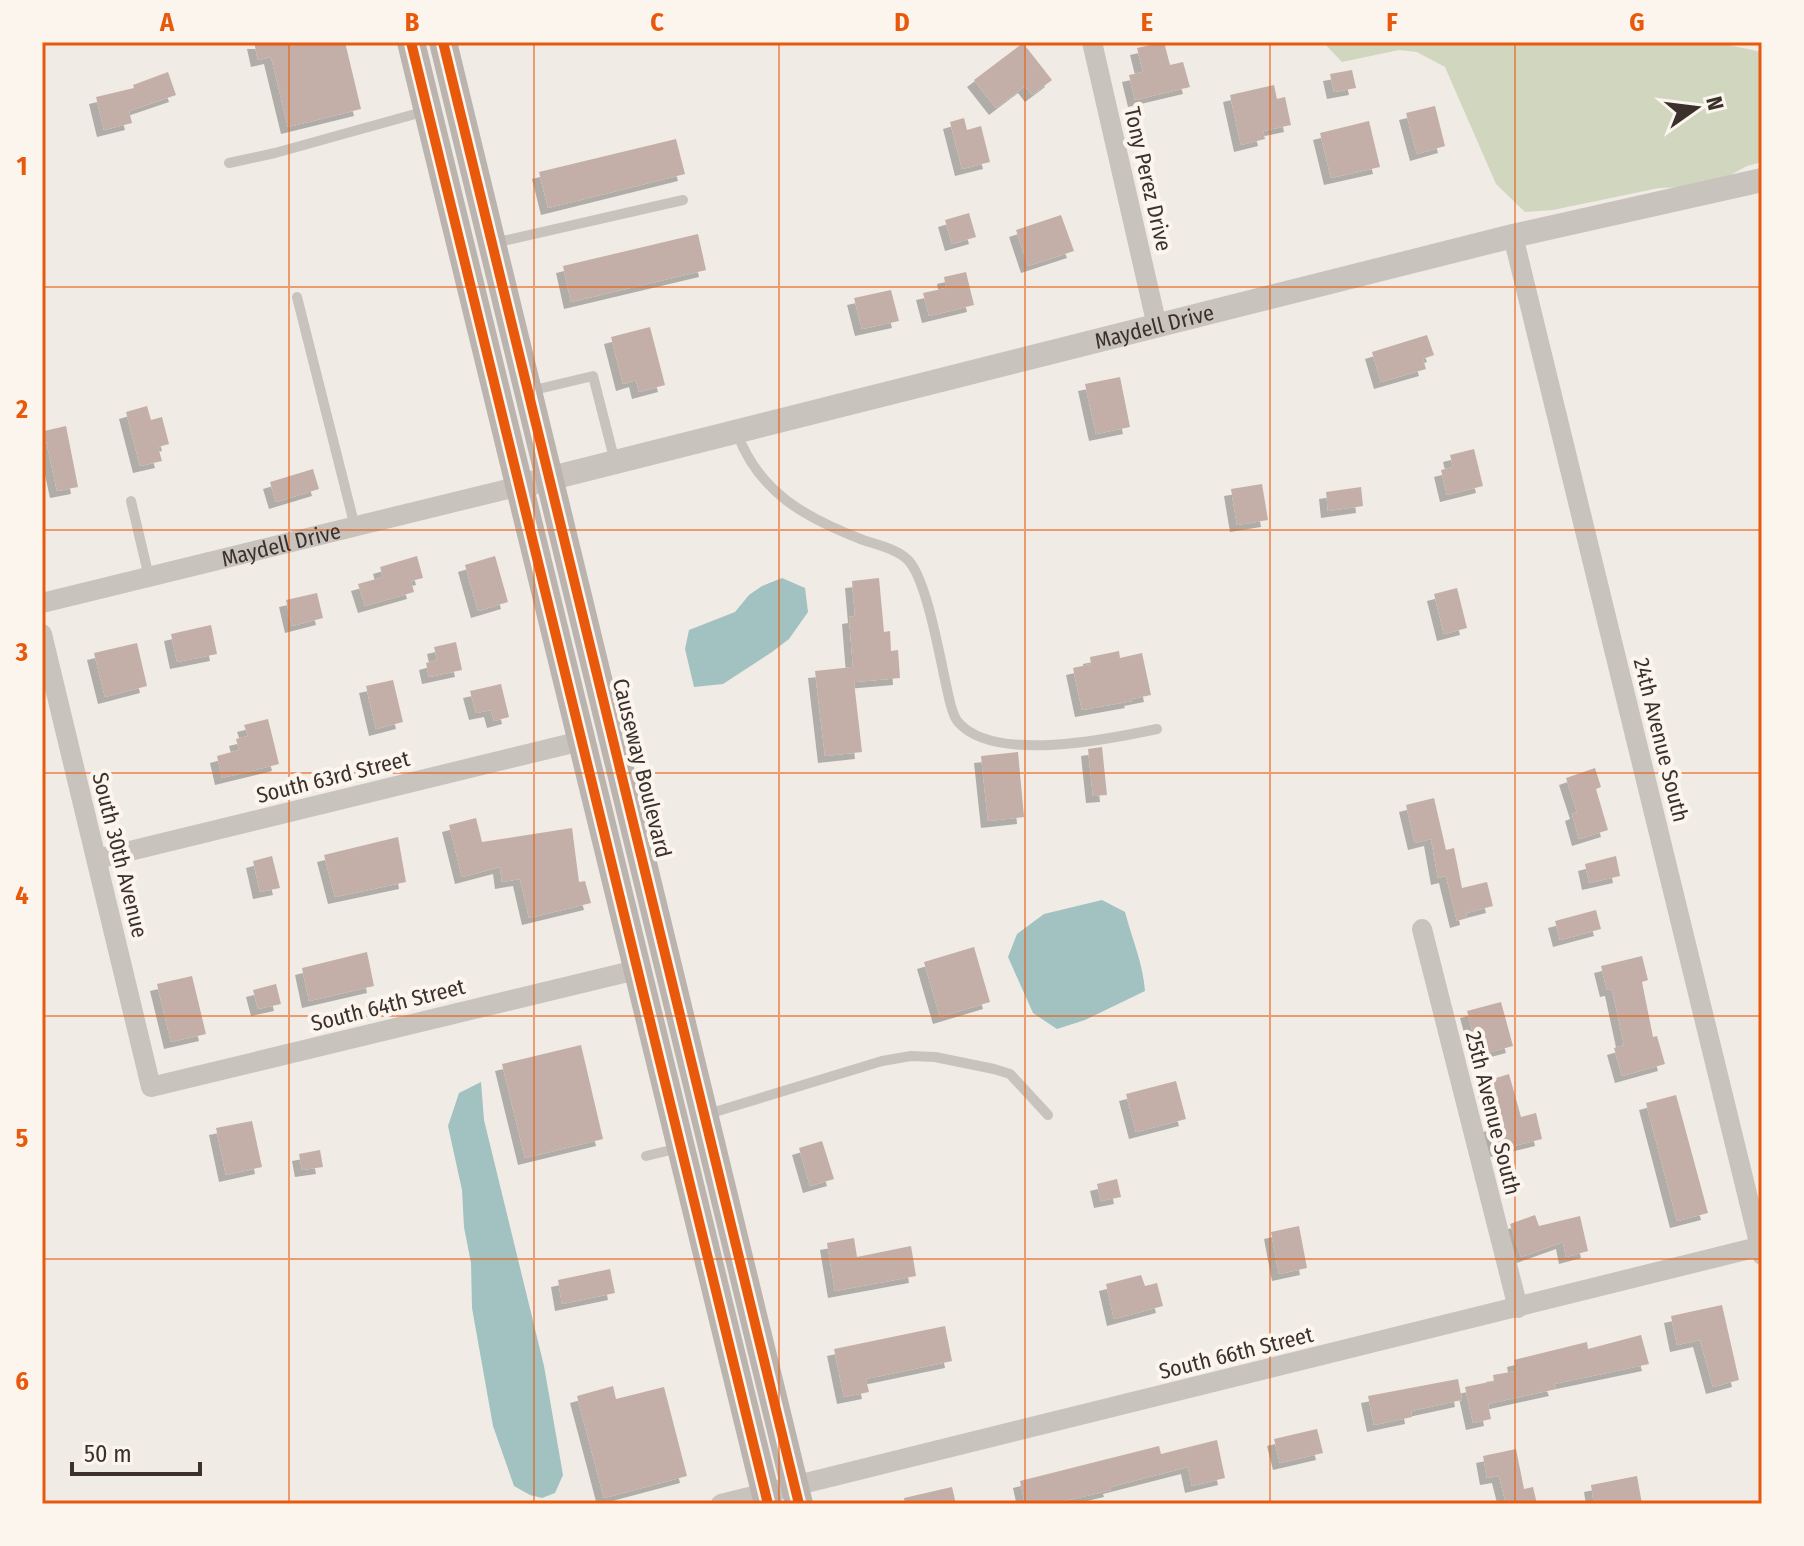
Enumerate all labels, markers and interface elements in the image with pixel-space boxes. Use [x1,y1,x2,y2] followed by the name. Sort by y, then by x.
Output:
[159,7,175,38] text: A
[405,7,420,38] text: B
[650,7,664,38] text: C
[894,7,910,38] text: D
[1141,7,1153,38] text: E
[1386,7,1398,38] text: F
[1629,7,1645,38] text: G
[1656,68,1736,148] north arrow
[1700,94,1730,113] text: N
[1118,104,1178,254] street label: Tony Perez Drive
[17,151,28,182] text: 1
[1092,298,1217,354] street label: Maydell Drive
[15,394,28,425] text: 2
[219,517,343,572] street label: Maydell Drive
[15,637,28,668] text: 3
[1628,655,1694,825] street label: 24th Avenue South
[607,676,677,860] street label: Causeway Boulevard
[254,745,413,809] street label: South 63rd Street
[86,770,154,940] street label: South 30th Avenue
[15,880,29,911] text: 4
[308,973,468,1037] street label: South 64th Street
[1460,1028,1526,1198] street label: 25th Avenue South
[16,1123,29,1154] text: 5
[1156,1321,1317,1385] street label: South 66th Street
[15,1366,29,1397] text: 6
[72,1426,200,1476] scale bar
[84,1440,132,1468] text: 50 m

